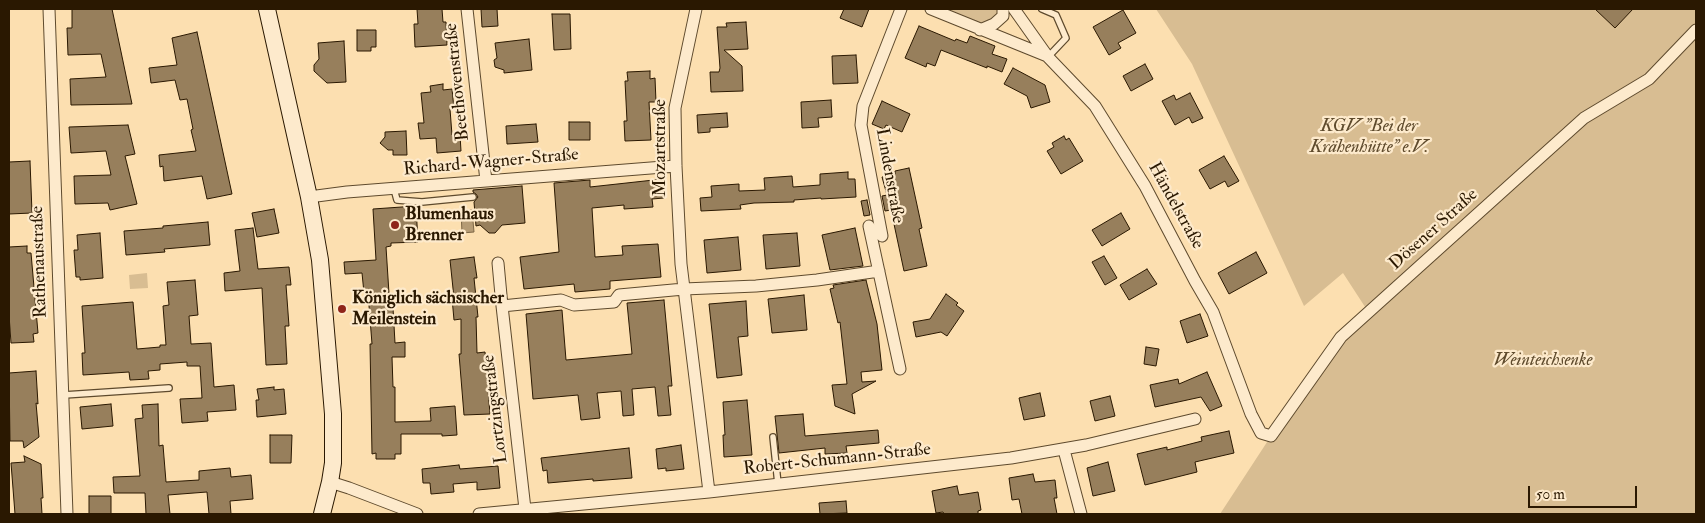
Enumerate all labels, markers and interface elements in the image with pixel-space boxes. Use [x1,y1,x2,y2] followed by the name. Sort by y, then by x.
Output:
[441,22,475,142] street label: Beethovenstraße
[650,99,672,197] street label: Mozartstraße
[1310,116,1428,158] park label: KGV "Bei der Krähenhütte" e.V.
[870,127,908,225] street label: Lindenstraße
[402,145,580,181] street label: Richard-Wagner-Straße
[1142,159,1208,253] street label: Händelstraße
[1385,185,1483,275] street label: Dösener Straße
[405,204,494,246] place label: Blumenhaus Brenner
[27,205,53,319] street label: Rathenaustraße
[389,219,401,231] marker: Blumenhaus Brenner
[352,288,504,330] place label: Königlich sächsischer Meilenstein
[336,303,348,315] marker: Königlich sächsischer Meilenstein
[1493,350,1593,372] park label: Weinteichsenke
[479,353,513,465] street label: Lortzingstraße
[742,439,932,481] street label: Robert-Schumann-Straße
[1530,476,1639,508] scale bar
[1536,485,1565,504] text: 50 m

